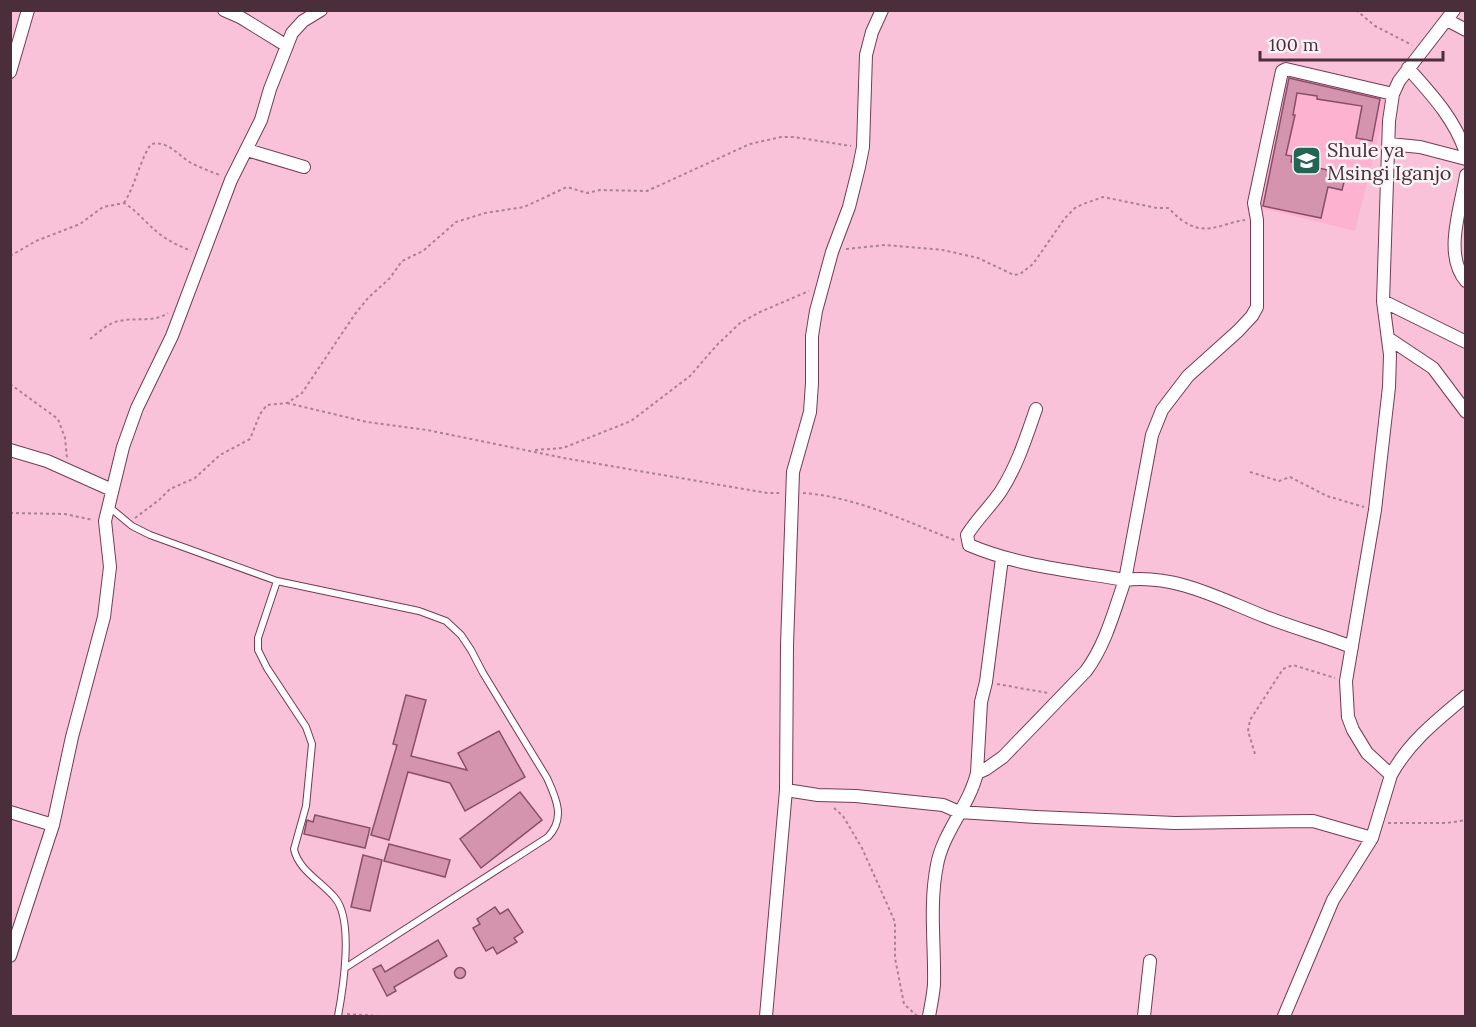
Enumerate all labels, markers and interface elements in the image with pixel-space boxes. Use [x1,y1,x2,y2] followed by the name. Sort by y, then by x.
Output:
[1260,24,1443,62] scale bar
[1269,33,1319,56] text: 100 m
[1327,137,1452,185] place label: Shule ya Msingi Iganjo
[1290,145,1322,177] school or university icon: Shule ya Msingi Iganjo

